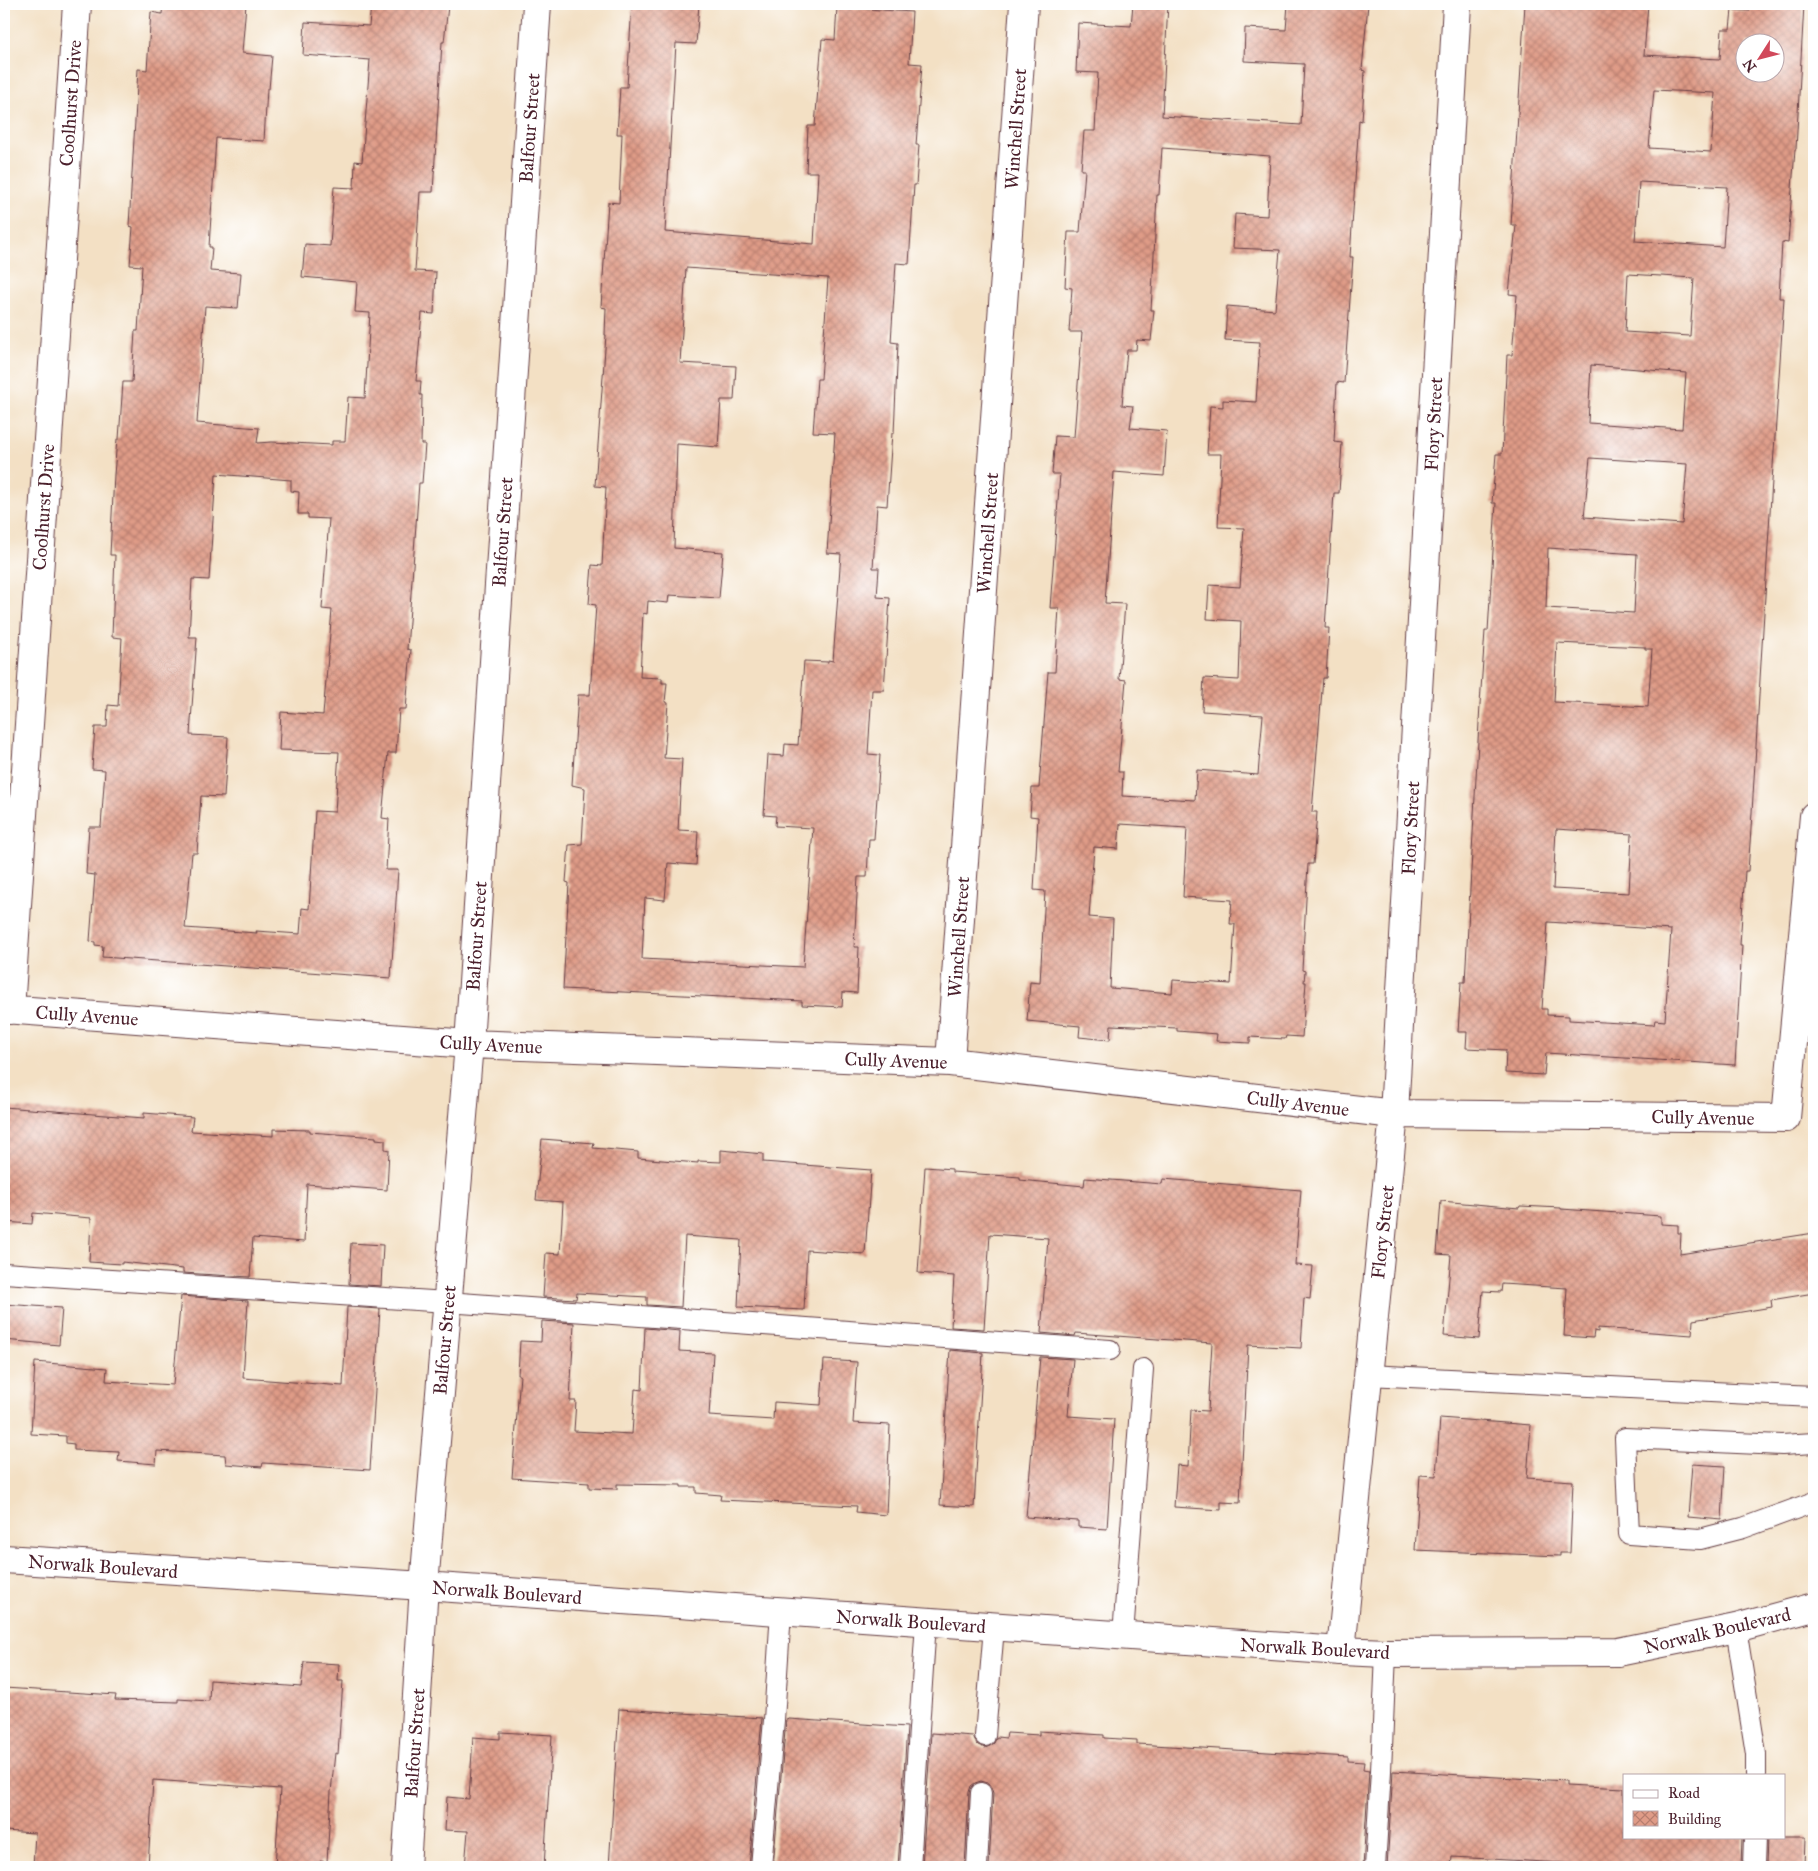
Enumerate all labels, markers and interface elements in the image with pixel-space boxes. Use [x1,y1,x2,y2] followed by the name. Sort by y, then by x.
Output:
[1736,32,1786,82] north arrow
[55,39,86,167] street label: Coolhurst Drive
[1739,55,1760,75] text: N
[1000,67,1031,190] street label: Winchell Street
[514,72,545,184] street label: Balfour Street
[1420,376,1447,472] street label: Flory Street
[28,443,59,571] street label: Coolhurst Drive
[972,471,1003,594] street label: Winchell Street
[487,476,518,588] street label: Balfour Street
[1397,780,1424,876] street label: Flory Street
[943,875,974,998] street label: Winchell Street
[461,880,492,992] street label: Balfour Street
[35,1000,139,1031] street label: Cully Avenue
[439,1030,543,1059] street label: Cully Avenue
[844,1047,948,1074] street label: Cully Avenue
[1245,1086,1351,1121] street label: Cully Avenue
[1651,1105,1755,1130] street label: Cully Avenue
[1366,1184,1399,1280] street label: Flory Street
[428,1284,461,1396] street label: Balfour Street
[27,1550,179,1583] street label: Norwalk Boulevard
[431,1576,583,1609] street label: Norwalk Boulevard
[1641,1602,1793,1659] street label: Norwalk Boulevard
[835,1605,987,1638] street label: Norwalk Boulevard
[1239,1633,1391,1664] street label: Norwalk Boulevard
[399,1687,430,1799] street label: Balfour Street
[1623,1774,1786,1838] legend
[1668,1784,1700,1802] text: Road
[1668,1810,1722,1828] text: Building

